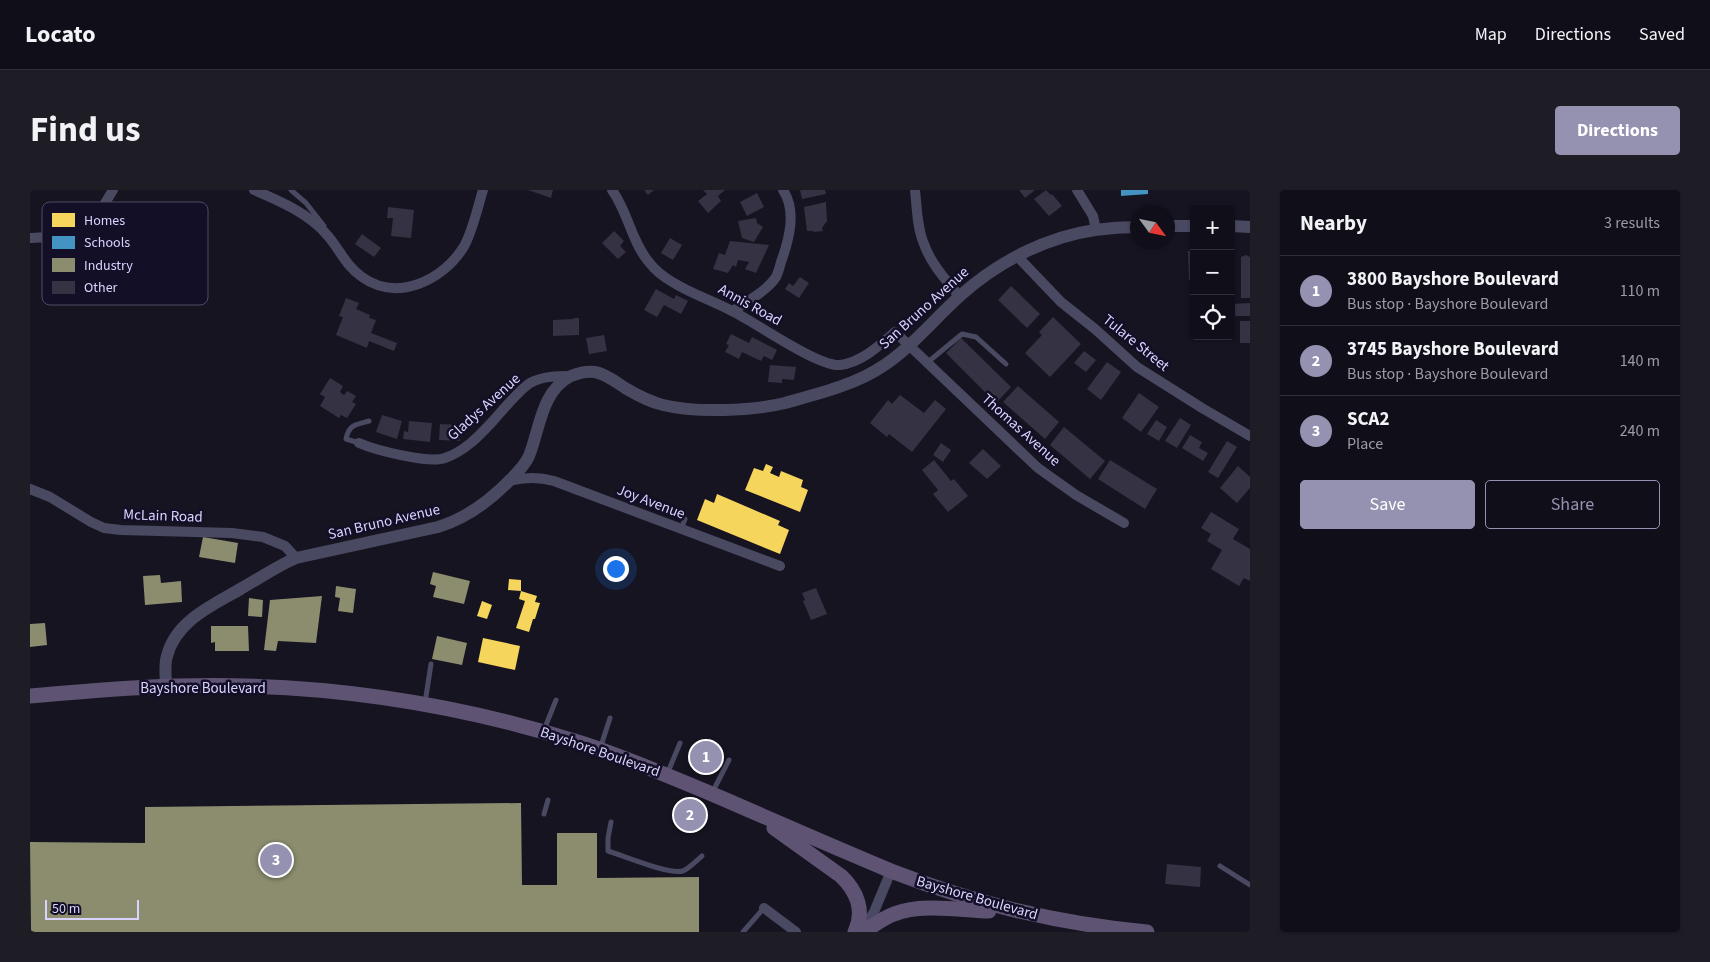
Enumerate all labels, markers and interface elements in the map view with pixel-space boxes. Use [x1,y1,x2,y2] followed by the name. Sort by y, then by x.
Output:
[25,17,96,52] text: Locato
[1475,22,1507,47] text: Map
[1535,22,1611,47] text: Directions
[1639,22,1685,47] text: Saved
[30,105,140,155] text: Find us
[1555,106,1680,155] button: Directions
[42,202,208,305] legend
[1130,205,1175,250] north arrow
[1190,205,1235,340] map controls
[1190,205,1235,250] button: +
[1300,208,1367,238] text: Nearby
[84,211,125,231] text: Homes
[1604,212,1660,234] text: 3 results
[84,233,130,253] text: Schools
[1190,250,1235,295] button: −
[84,256,133,276] text: Industry
[874,262,974,354] street label: San Bruno Avenue
[1347,266,1559,293] text: 3800 Bayshore Boulevard
[84,278,118,298] text: Other
[714,279,786,331] street label: Annis Road
[1312,280,1320,302] text: 1
[1620,280,1660,302] text: 110 m
[1347,293,1548,315] text: Bus stop · Bayshore Boulevard
[1190,295,1235,340] button: locate
[1098,310,1174,376] street label: Tulare Street
[1347,336,1559,363] text: 3745 Bayshore Boulevard
[1312,350,1320,372] text: 2
[1620,350,1660,372] text: 140 m
[1347,363,1548,385] text: Bus stop · Bayshore Boulevard
[443,369,525,445] street label: Gladys Avenue
[977,389,1065,471] street label: Thomas Avenue
[1347,406,1390,433] text: SCA2
[1312,420,1320,442] text: 3
[1620,420,1660,442] text: 240 m
[1347,433,1383,455] text: Place
[614,479,688,525] street label: Joy Avenue
[1300,480,1475,529] button: Save
[1485,480,1660,529] button: Share
[326,499,442,545] street label: San Bruno Avenue
[123,504,203,528] street label: McLain Road
[603,556,629,582] your location
[140,678,266,699] street label: Bayshore Boulevard
[537,722,663,782] street label: Bayshore Boulevard
[690,738,722,776] pin: 1
[674,796,706,834] pin: 2
[260,841,292,879] pin: 3
[914,871,1040,925] street label: Bayshore Boulevard
[45,897,139,920] scale bar
[52,899,80,919] text: 50 m

